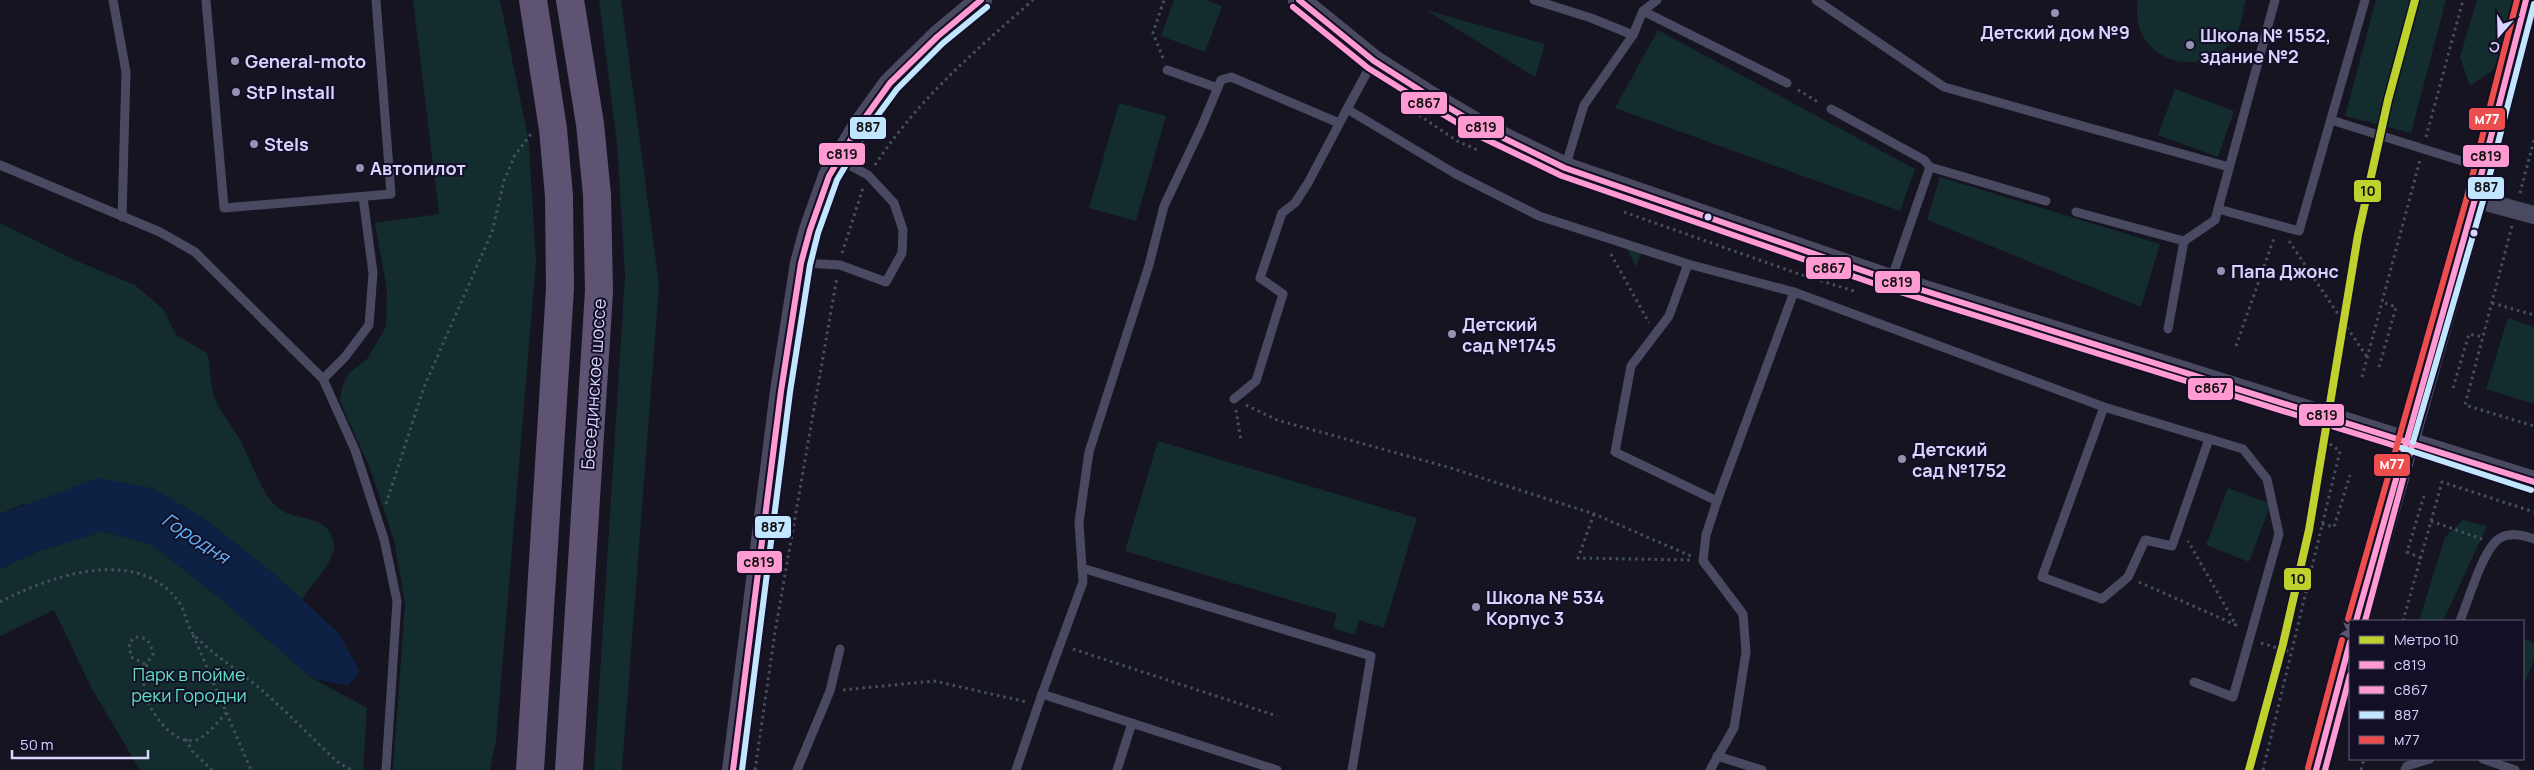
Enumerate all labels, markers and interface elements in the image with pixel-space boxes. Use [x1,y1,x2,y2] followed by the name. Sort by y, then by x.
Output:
[2049,7,2061,19] marker: Детский дом №9
[2474,10,2524,60] north arrow
[1980,20,2130,44] place label: Детский дом №9
[2200,23,2331,68] place label: Школа № 1552, здание №2
[2486,37,2502,58] text: С
[2184,39,2196,51] marker: Школа № 1552, здание №2
[245,49,366,73] place label: General-moto
[229,55,241,67] marker: General-moto
[246,80,335,104] place label: StP Install
[230,86,242,98] marker: StP Install
[1400,91,1448,115] line badge: с867
[1408,93,1440,112] text: с867
[2468,107,2506,131] line badge: м77
[2474,109,2500,128] text: м77
[1457,115,1505,139] line badge: с819
[849,116,887,140] line badge: 887
[856,117,880,136] text: 887
[1465,117,1497,136] text: с819
[264,132,309,156] place label: Stels
[248,138,260,150] marker: Stels
[818,142,866,166] line badge: с819
[826,144,858,163] text: с819
[2462,144,2510,168] line badge: с819
[2470,146,2502,165] text: с819
[370,156,466,180] place label: Автопилот
[354,162,366,174] marker: Автопилот
[2467,176,2505,200] line badge: 887
[2474,177,2498,196] text: 887
[2353,179,2382,203] line badge: 10
[2360,181,2376,200] text: 10
[1703,212,1713,222] unlabelled marker
[2469,228,2479,238] unlabelled marker
[1805,256,1852,280] line badge: с867
[1813,258,1845,277] text: с867
[2231,259,2339,283] place label: Папа Джонс
[2215,265,2227,277] marker: Папа Джонс
[1874,270,1921,294] line badge: с819
[1881,272,1913,291] text: с819
[575,298,611,470] street label: Бесединское шоссе
[1462,312,1556,357] place label: Детский сад №1745
[1446,328,1458,340] marker: Детский сад №1745
[2187,377,2234,401] line badge: с867
[2195,378,2227,397] text: с867
[2298,403,2345,427] line badge: с819
[2306,405,2338,424] text: с819
[1912,437,2006,482] place label: Детский сад №1752
[1896,453,1908,465] marker: Детский сад №1752
[2373,453,2411,477] line badge: м77
[2379,454,2405,473] text: м77
[157,507,236,570] water label: Городня
[754,515,792,539] line badge: 887
[761,517,785,536] text: 887
[736,550,783,574] line badge: с819
[743,552,775,571] text: с819
[2283,567,2312,591] line badge: 10
[2290,569,2306,588] text: 10
[1486,585,1605,630] place label: Школа № 534 Корпус 3
[1470,601,1482,613] marker: Школа № 534 Корпус 3
[2349,620,2524,760] legend
[2394,629,2459,650] text: Метро 10
[2394,654,2426,675] text: с819
[131,662,247,707] park label: Парк в пойме реки Городни
[2394,679,2428,700] text: с867
[2394,704,2419,725] text: 887
[12,728,149,760] scale bar
[2394,729,2420,750] text: м77
[20,734,54,755] text: 50 m

